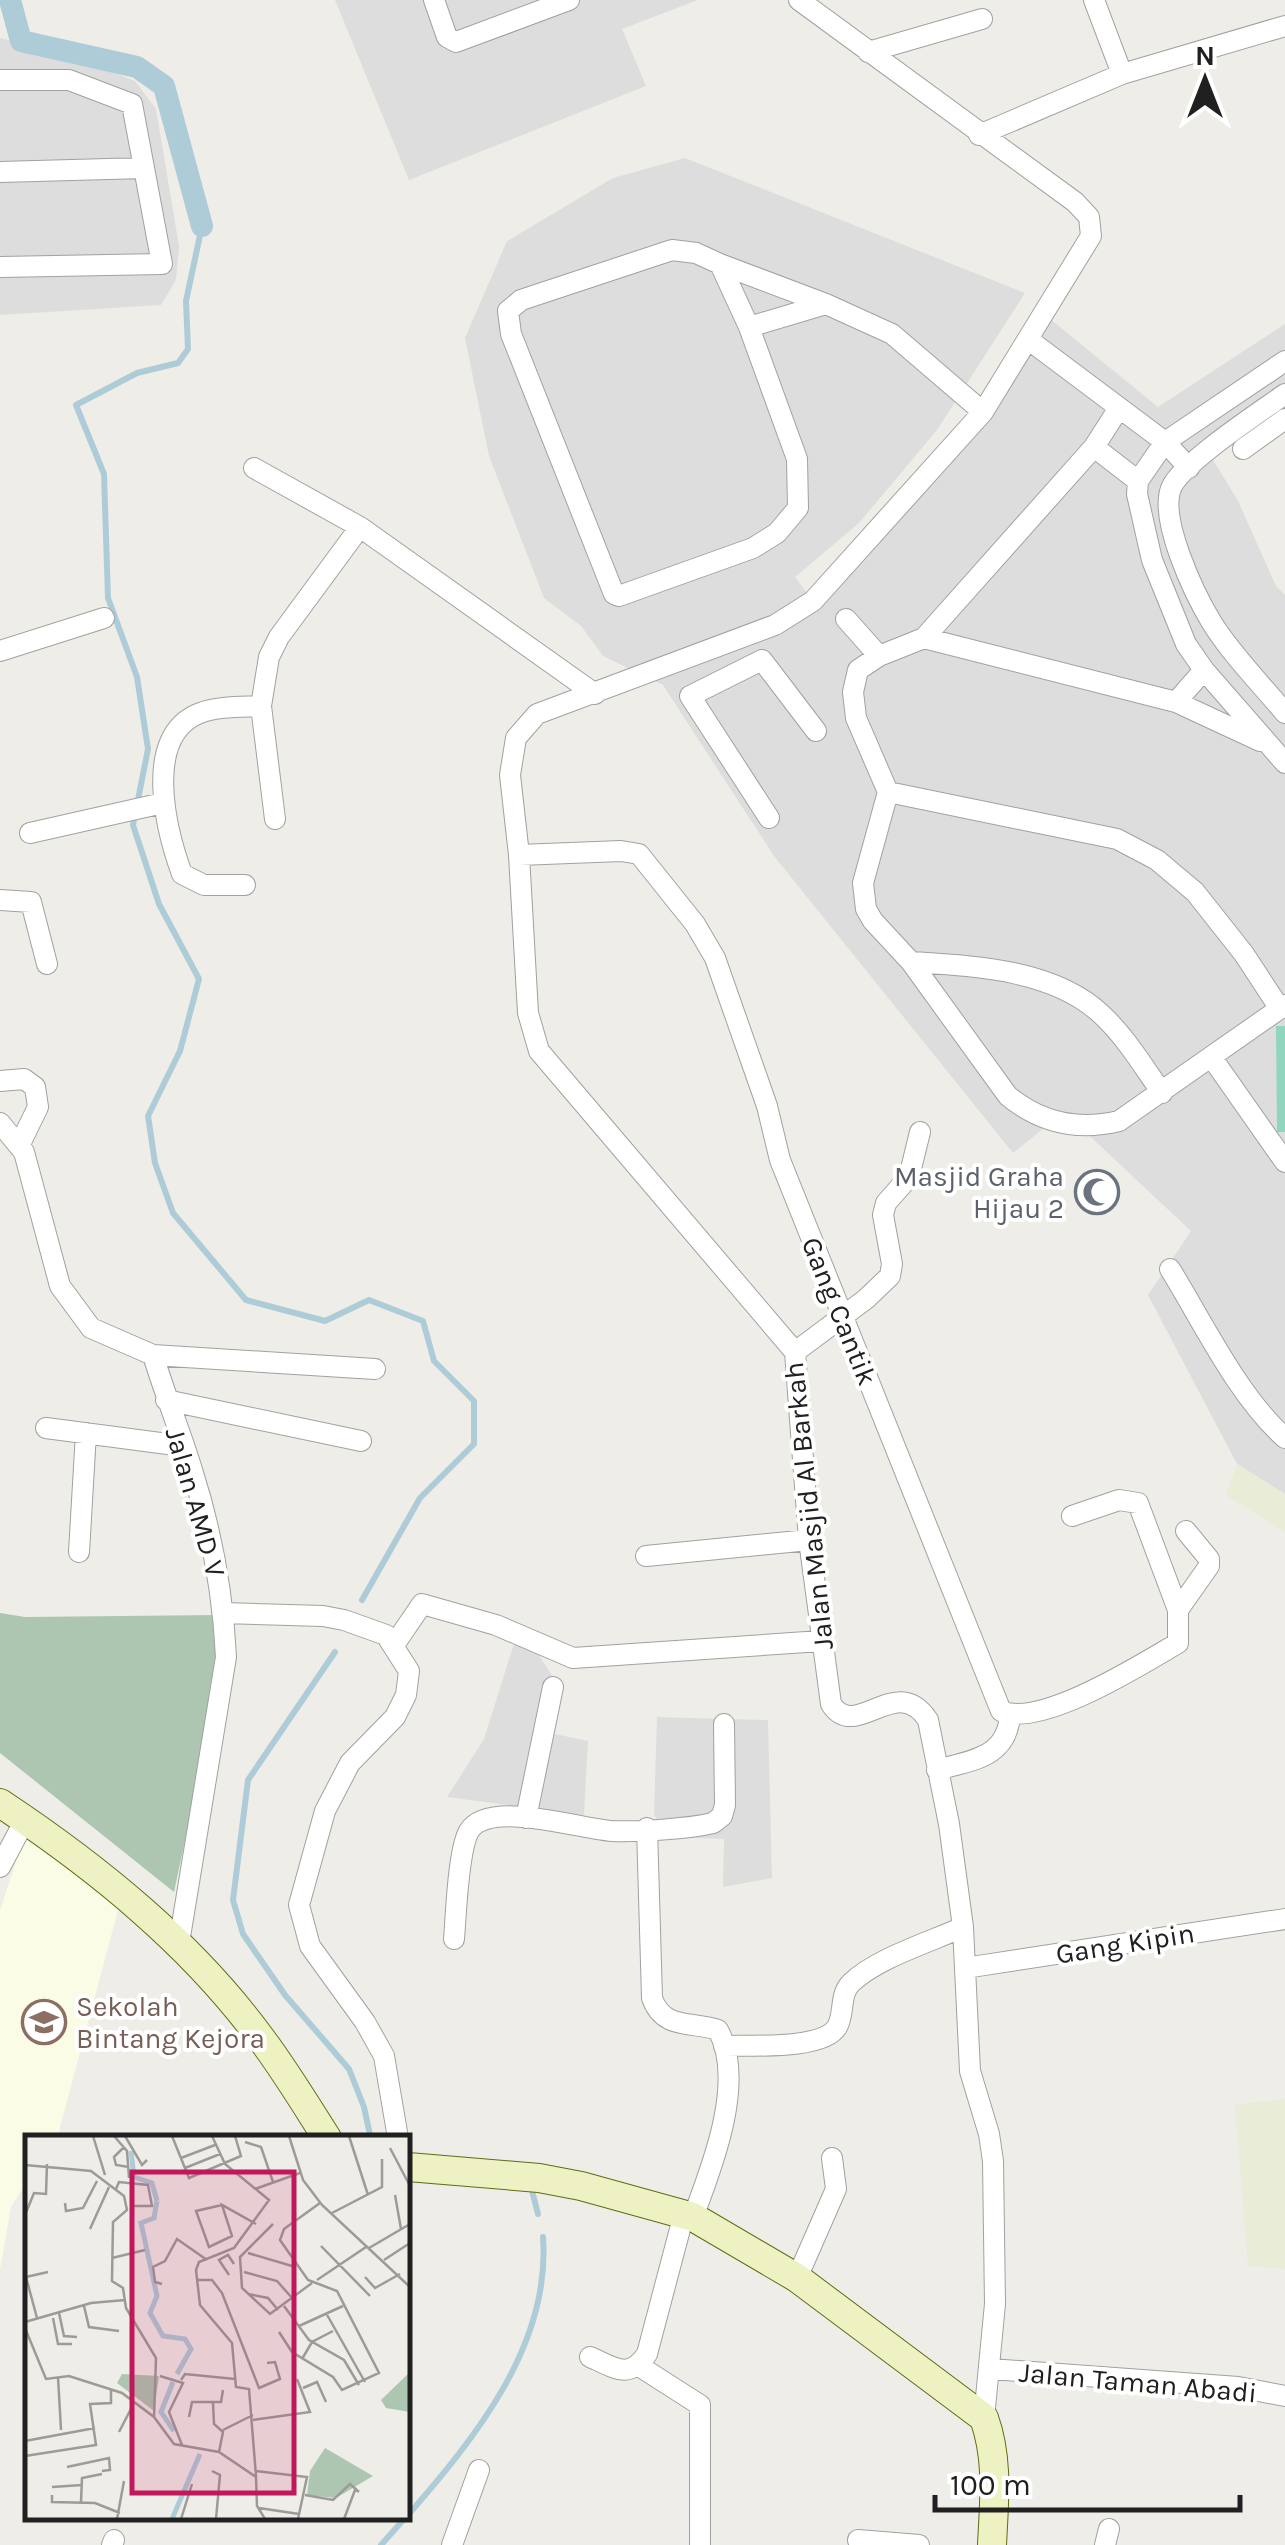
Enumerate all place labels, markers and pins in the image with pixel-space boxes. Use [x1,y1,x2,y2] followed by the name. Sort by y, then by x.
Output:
[894,1160,1064,1225] place label: Masjid Graha Hijau 2
[1074,1169,1120,1215] mosque icon: Masjid Graha Hijau 2
[76,1990,265,2055] place label: Sekolah Bintang Kejora
[21,1999,67,2045] school or university icon: Sekolah Bintang Kejora

